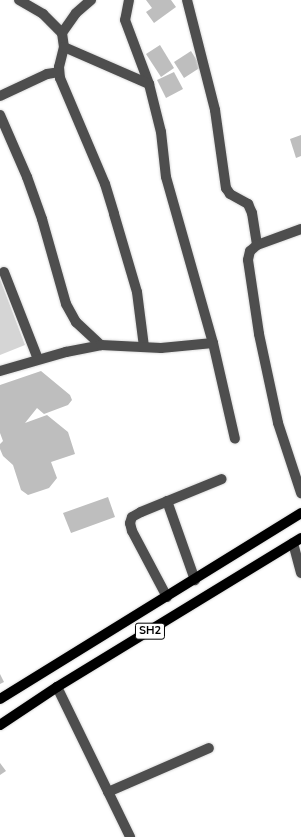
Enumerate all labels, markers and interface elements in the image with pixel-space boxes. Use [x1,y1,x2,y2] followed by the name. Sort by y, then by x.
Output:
[134,622,166,640] road number: SH2

